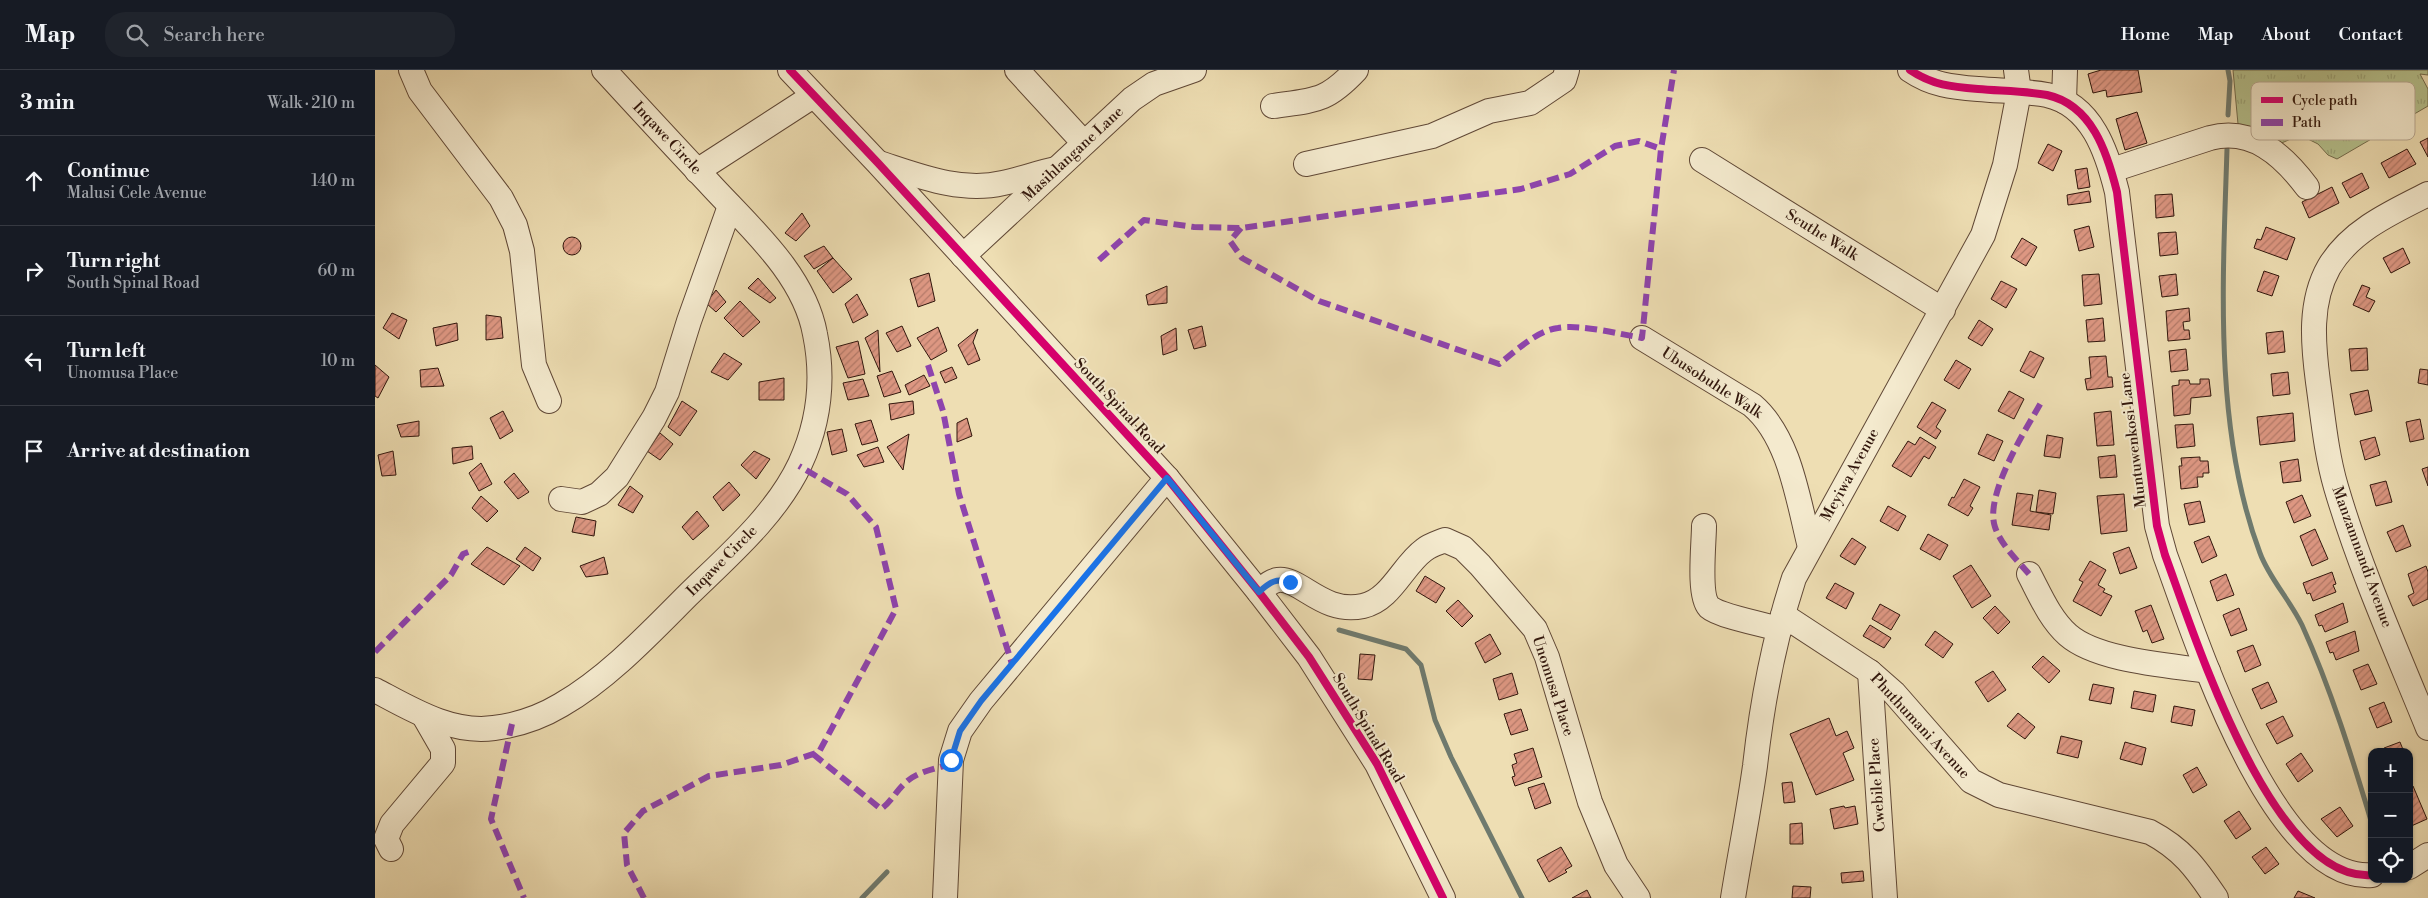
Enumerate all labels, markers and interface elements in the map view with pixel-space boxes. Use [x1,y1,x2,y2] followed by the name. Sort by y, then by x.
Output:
[105,12,455,57] search box
[25,20,75,50] text: Map
[123,21,151,49] icon: search
[163,23,265,47] text: Search here
[2121,23,2170,46] text: Home
[2198,23,2234,46] text: Map
[2262,23,2311,46] text: About
[2339,23,2403,46] text: Contact
[2251,82,2415,140] legend
[20,90,75,116] text: 3 min
[2292,92,2358,110] text: Cycle path
[267,93,355,113] text: Walk · 210 m
[628,98,706,178] street label: Inqawe Circle
[1019,102,1127,206] street label: Masihlangane Lane
[2292,114,2322,132] text: Path
[67,159,150,183] text: Continue
[20,167,48,195] icon: ahead
[311,171,355,191] text: 140 m
[67,183,207,203] text: Malusi Cele Avenue
[1782,205,1863,265] street label: Scuthe Walk
[67,249,160,273] text: Turn right
[20,257,48,285] icon: right
[317,261,355,281] text: 60 m
[67,273,199,293] text: South Spinal Road
[67,339,146,363] text: Turn left
[1658,343,1767,423] street label: Ubusobuhle Walk
[20,347,48,375] icon: left
[321,351,355,371] text: 10 m
[1070,354,1169,458] street label: South Spinal Road
[67,363,178,383] text: Unomusa Place
[2115,371,2151,509] street label: Muntuwenkosi Lane
[1817,425,1883,525] street label: Meyiwa Avenue
[20,437,48,465] icon: arrive
[67,439,250,463] text: Arrive at destination
[2328,484,2396,630] street label: Manzamnandi Avenue
[682,521,762,601] street label: Inqawe Circle
[1279,571,1302,594] route end
[1528,633,1578,739] street label: Unomusa Place
[1866,669,1974,783] street label: Phuthumani Avenue
[1328,670,1408,787] street label: South Spinal Road
[1864,737,1890,833] street label: Cwebile Place
[2368,748,2413,883] map controls
[2368,748,2413,793] button: +
[940,749,963,772] route start
[2368,793,2413,838] button: −
[2368,838,2413,883] button: locate

